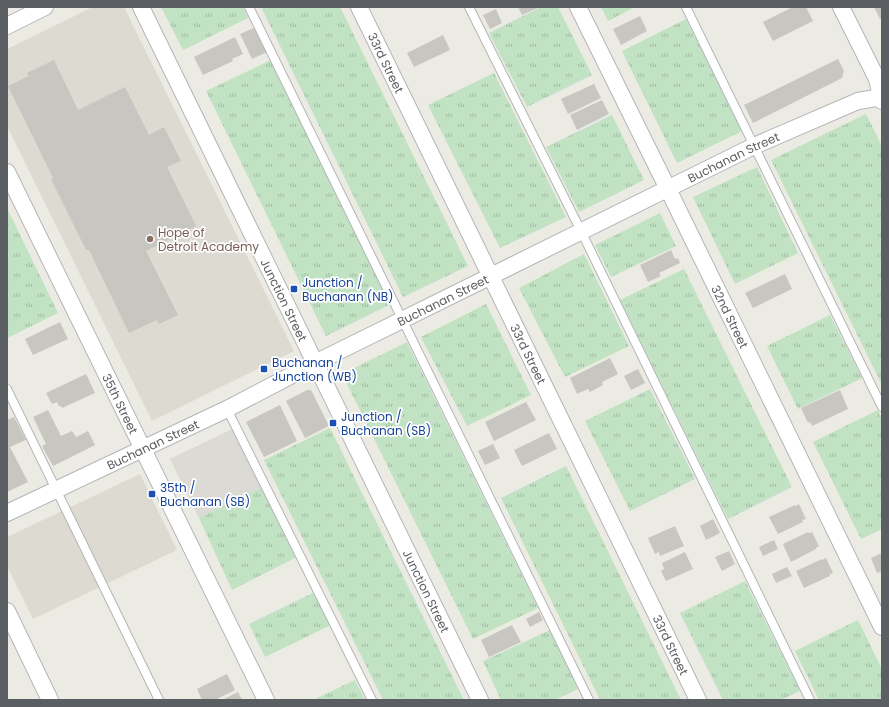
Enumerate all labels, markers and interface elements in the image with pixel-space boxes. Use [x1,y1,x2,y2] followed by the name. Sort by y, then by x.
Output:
[364,30,408,96] street label: 33rd Street
[684,128,782,186] street label: Buchanan Street
[158,224,259,255] place label: Hope of Detroit Academy
[145,234,155,244] marker: Hope of Detroit Academy
[257,256,312,344] street label: Junction Street
[394,270,491,330] street label: Buchanan Street
[302,274,393,305] place label: Junction / Buchanan (NB)
[708,282,753,351] street label: 32nd Street
[289,284,299,294] marker: Junction / Buchanan (NB)
[507,321,551,387] street label: 33rd Street
[272,354,357,385] place label: Buchanan / Junction (WB)
[259,364,269,374] marker: Buchanan / Junction (WB)
[99,371,143,437] street label: 35th Street
[341,408,431,439] place label: Junction / Buchanan (SB)
[104,415,201,473] street label: Buchanan Street
[328,418,338,428] marker: Junction / Buchanan (SB)
[160,479,250,510] place label: 35th / Buchanan (SB)
[147,489,157,499] marker: 35th / Buchanan (SB)
[399,547,454,635] street label: Junction Street
[649,612,693,678] street label: 33rd Street

